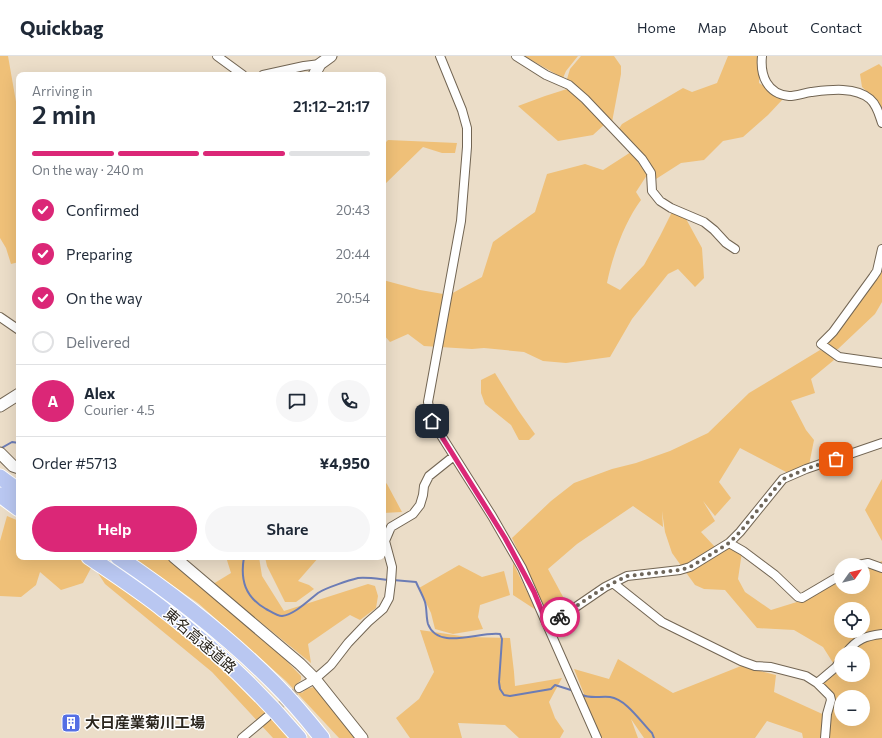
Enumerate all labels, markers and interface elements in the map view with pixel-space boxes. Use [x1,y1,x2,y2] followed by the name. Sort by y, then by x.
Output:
[20,16,103,39] text: Quickbag
[637,19,676,36] text: Home
[698,19,726,36] text: Map
[748,19,788,36] text: About
[810,19,862,36] text: Contact
[32,83,92,99] text: Arriving in
[293,97,370,115] text: 21:12–21:17
[32,98,96,129] text: 2 min
[32,162,144,178] text: On the way · 240 m
[32,199,54,221] icon: check
[66,201,139,219] text: Confirmed
[336,202,370,218] text: 20:43
[32,243,54,265] icon: check
[66,245,132,263] text: Preparing
[336,246,370,262] text: 20:44
[32,287,54,309] icon: check
[66,289,143,307] text: On the way
[336,290,370,306] text: 20:54
[66,333,130,351] text: Delivered
[276,380,318,422] button: chat
[328,380,370,422] button: phone
[84,384,115,402] text: Alex
[48,392,58,410] text: A
[84,402,155,418] text: Courier · 4.5
[415,404,449,438] pin
[421,410,443,432] icon: home
[819,442,853,476] pin
[825,448,847,470] icon: bag
[32,454,117,472] text: Order #5713
[320,454,370,472] text: ¥4,950
[32,506,197,552] button: Help
[205,506,370,552] button: Share
[834,558,870,594] north arrow
[834,558,870,726] map controls
[540,597,580,637] courier
[834,602,870,638] button: locate
[161,604,241,677] street label: 東名高速道路
[549,606,571,628] icon: bike
[834,646,870,682] button: +
[834,690,870,726] button: −
[60,712,82,734] building icon: 大日産業菊川工場
[85,713,205,731] place label: 大日産業菊川工場

